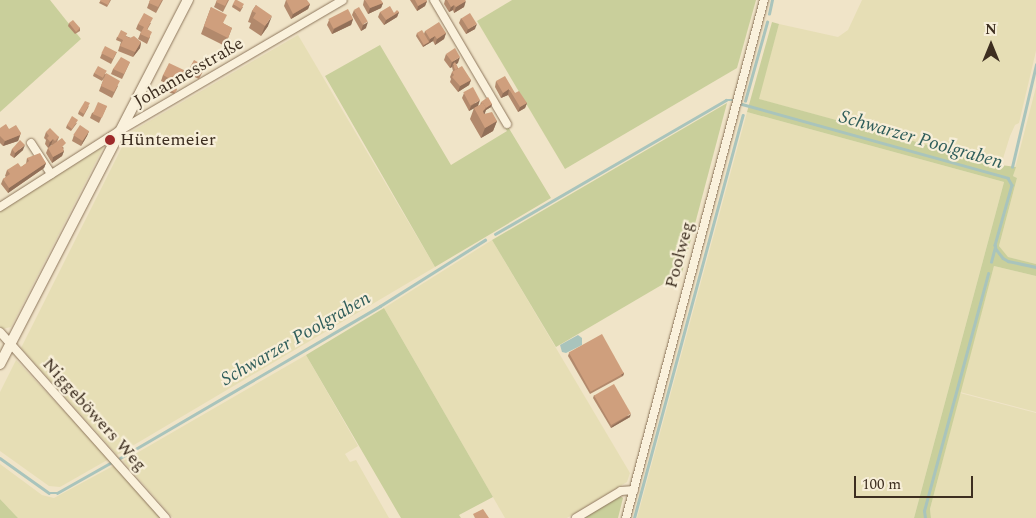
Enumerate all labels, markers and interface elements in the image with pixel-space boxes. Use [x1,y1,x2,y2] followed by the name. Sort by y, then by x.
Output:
[985,19,997,40] text: N
[966,20,1016,70] north arrow
[130,33,248,113] street label: Johannesstraße
[837,106,1005,174] water label: Schwarzer Poolgraben
[120,129,216,151] place label: Hüntemeier
[104,134,116,146] marker: Hüntemeier
[661,219,699,291] street label: Poolweg
[217,287,375,391] water label: Schwarzer Poolgraben
[37,354,151,476] street label: Niggeböwers Weg
[856,466,975,498] scale bar
[862,473,901,496] text: 100 m

